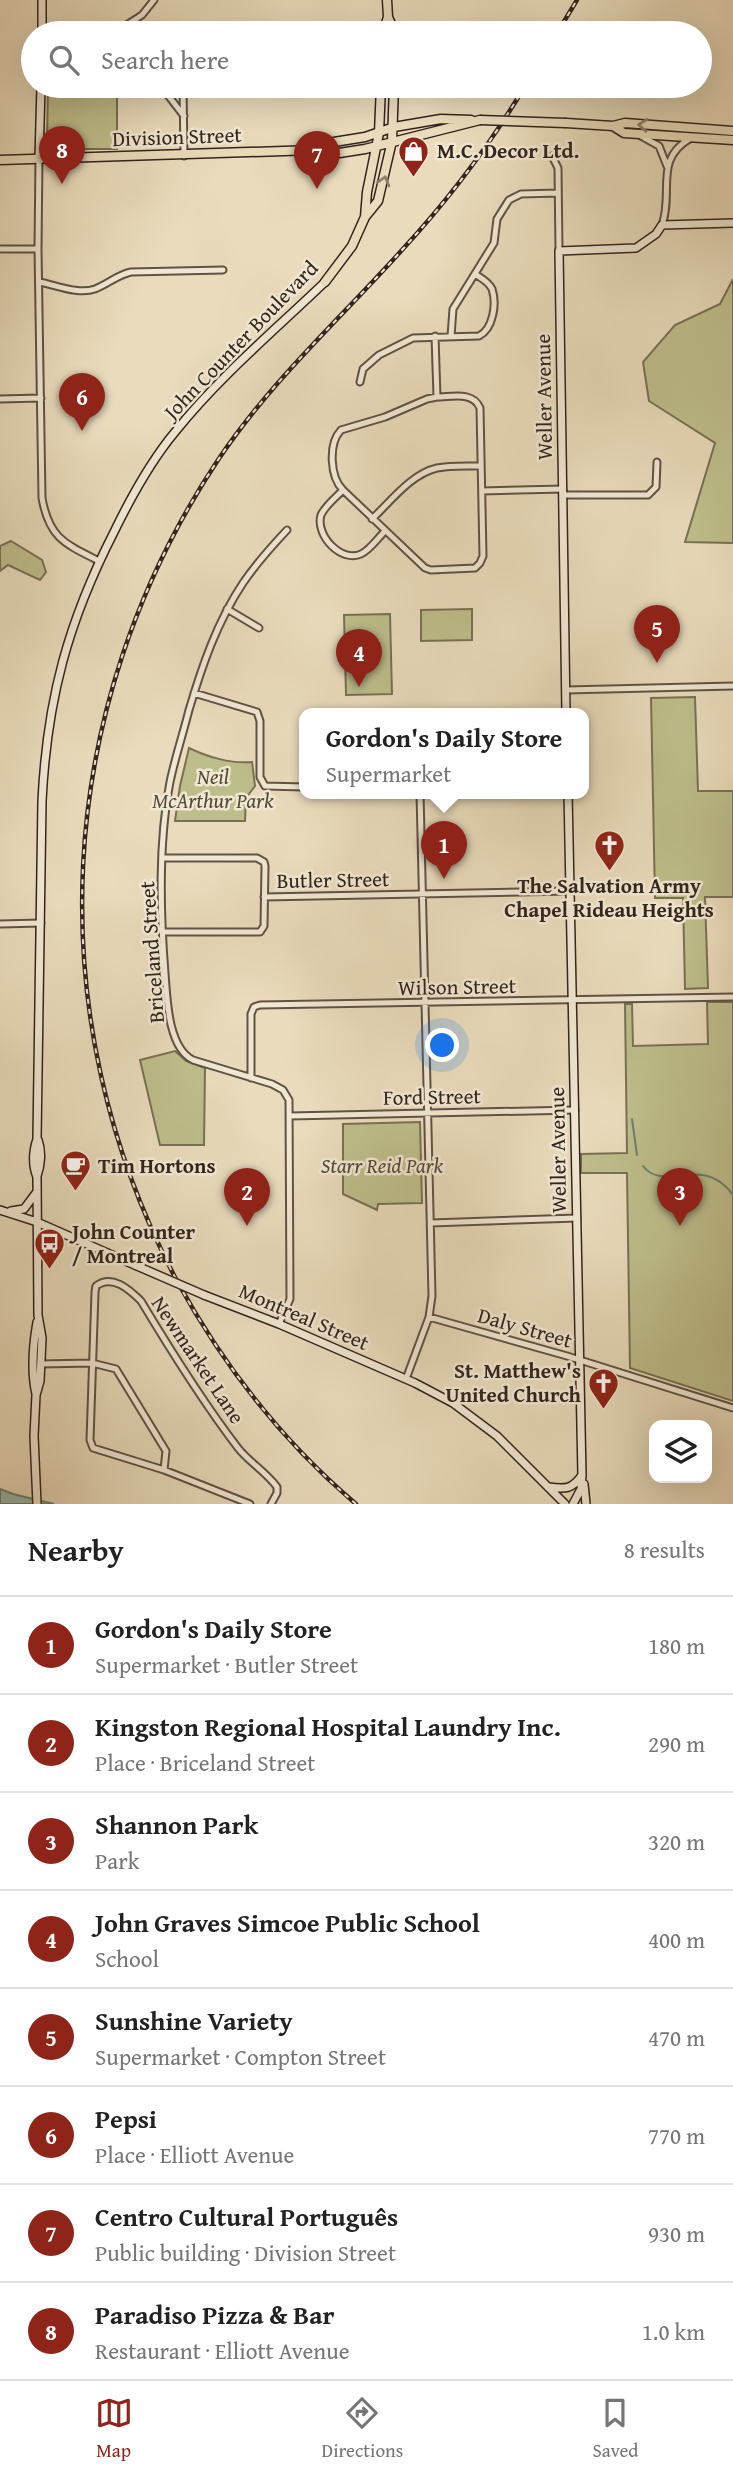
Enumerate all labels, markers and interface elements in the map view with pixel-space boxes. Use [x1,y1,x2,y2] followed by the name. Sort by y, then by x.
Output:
[21,21,712,98] search box
[101,40,229,79] text: Search here
[45,41,83,79] icon: search
[637,118,648,133] one-way arrow
[112,119,243,154] street label: Division Street
[39,126,85,184] pin: 8
[294,131,340,189] pin: 7
[397,134,431,178] shop icon: M.C. Decor Ltd.
[437,135,579,166] place label: M.C. Decor Ltd.
[375,176,390,188] one-way arrow
[154,253,326,428] street label: John Counter Boulevard
[527,333,560,460] street label: Weller Avenue
[59,373,105,431] pin: 6
[634,605,680,663] pin: 5
[336,629,382,687] pin: 4
[299,708,589,799] popup
[326,718,562,757] text: Gordon's Daily Store
[326,757,451,790] text: Supermarket
[152,761,274,816] park label: Neil McArthur Park
[421,821,467,879] pin: 1
[592,829,626,873] church icon: The Salvation Army Chapel Rideau Heights
[276,863,390,896] street label: Butler Street
[504,870,714,925] place label: The Salvation Army Chapel Rideau Heights
[131,879,172,1024] street label: Briceland Street
[398,970,517,1003] street label: Wilson Street
[425,1028,459,1062] your location
[383,1080,482,1113] street label: Ford Street
[541,1086,574,1213] street label: Weller Avenue
[58,1149,92,1193] cafe icon: Tim Hortons
[98,1150,215,1181] place label: Tim Hortons
[321,1150,444,1181] park label: Starr Reid Park
[224,1168,270,1226] pin: 2
[657,1168,703,1226] pin: 3
[69,1216,196,1271] place label: John Counter / Montreal
[32,1227,66,1271] bus stop icon: John Counter / Montreal
[234,1275,375,1358] street label: Montreal Street
[144,1290,253,1430] street label: Newmarket Lane
[474,1299,576,1356] street label: Daly Street
[446,1355,582,1410] place label: St. Matthew's United Church
[587,1366,621,1410] church icon: St. Matthew's United Church
[649,1420,712,1483] map controls
[649,1420,712,1483] button: layers
[28,1528,124,1572] text: Nearby
[624,1533,705,1566] text: 8 results
[95,1609,332,1648] text: Gordon's Daily Store
[45,1629,57,1662] text: 1
[648,1629,705,1662] text: 180 m
[95,1648,358,1681] text: Supermarket · Butler Street
[95,1707,561,1746] text: Kingston Regional Hospital Laundry Inc.
[45,1727,57,1760] text: 2
[648,1727,705,1760] text: 290 m
[95,1746,315,1779] text: Place · Briceland Street
[95,1805,258,1844] text: Shannon Park
[45,1825,57,1858] text: 3
[648,1825,705,1858] text: 320 m
[95,1844,139,1877] text: Park
[95,1903,480,1942] text: John Graves Simcoe Public School
[45,1923,57,1956] text: 4
[648,1923,705,1956] text: 400 m
[95,1942,159,1975] text: School
[95,2001,293,2040] text: Sunshine Variety
[45,2021,57,2054] text: 5
[648,2021,705,2054] text: 470 m
[95,2040,386,2073] text: Supermarket · Compton Street
[95,2099,157,2138] text: Pepsi
[45,2119,57,2152] text: 6
[648,2119,705,2152] text: 770 m
[95,2138,294,2171] text: Place · Elliott Avenue
[95,2197,398,2236] text: Centro Cultural Português
[45,2217,57,2250] text: 7
[648,2217,705,2250] text: 930 m
[95,2236,396,2269] text: Public building · Division Street
[95,2295,335,2334] text: Paradiso Pizza & Bar
[45,2315,57,2348] text: 8
[642,2315,705,2348] text: 1.0 km
[95,2334,349,2367] text: Restaurant · Elliott Avenue
[95,2394,133,2464] tab: Map
[322,2394,403,2464] tab: Directions
[592,2394,638,2464] tab: Saved

